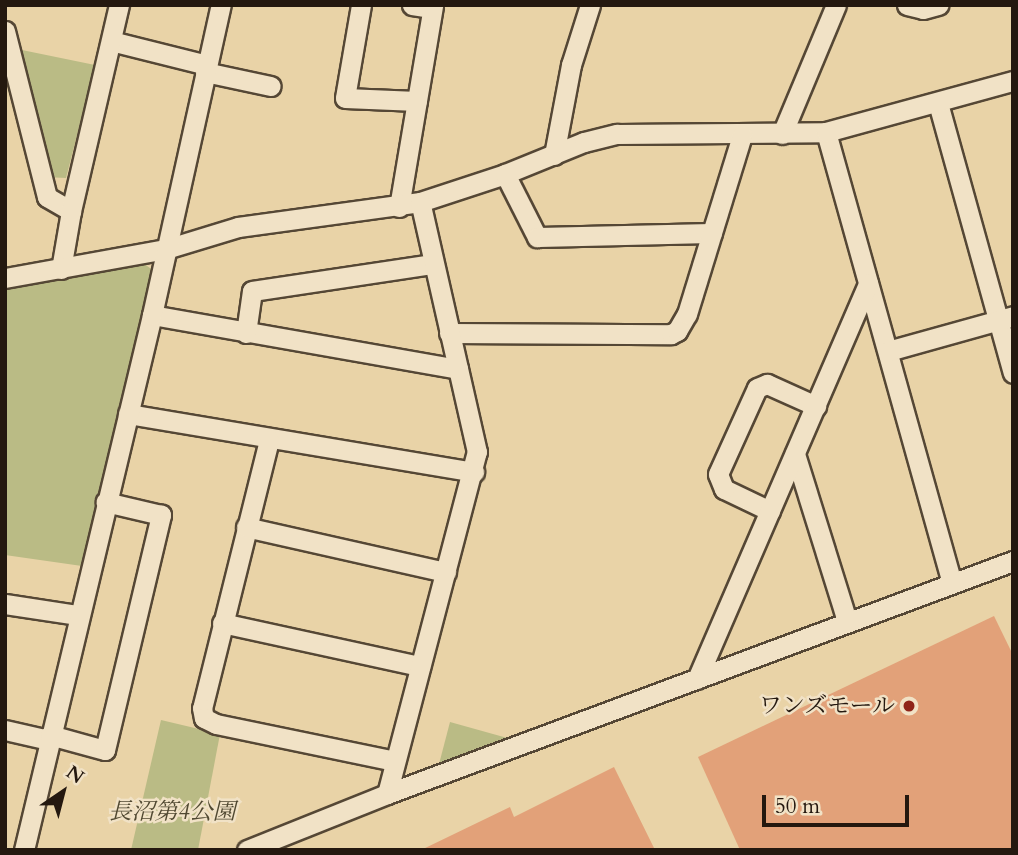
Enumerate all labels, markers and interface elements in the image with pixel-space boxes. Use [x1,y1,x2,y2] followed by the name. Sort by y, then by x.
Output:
[758,692,895,720] place label: ワンズモール
[901,698,917,714] marker: ワンズモール
[28,757,98,827] north arrow
[61,759,89,790] text: N
[766,782,913,826] scale bar
[775,792,820,821] text: 50 m
[109,798,235,826] park label: 長沼第4公園

